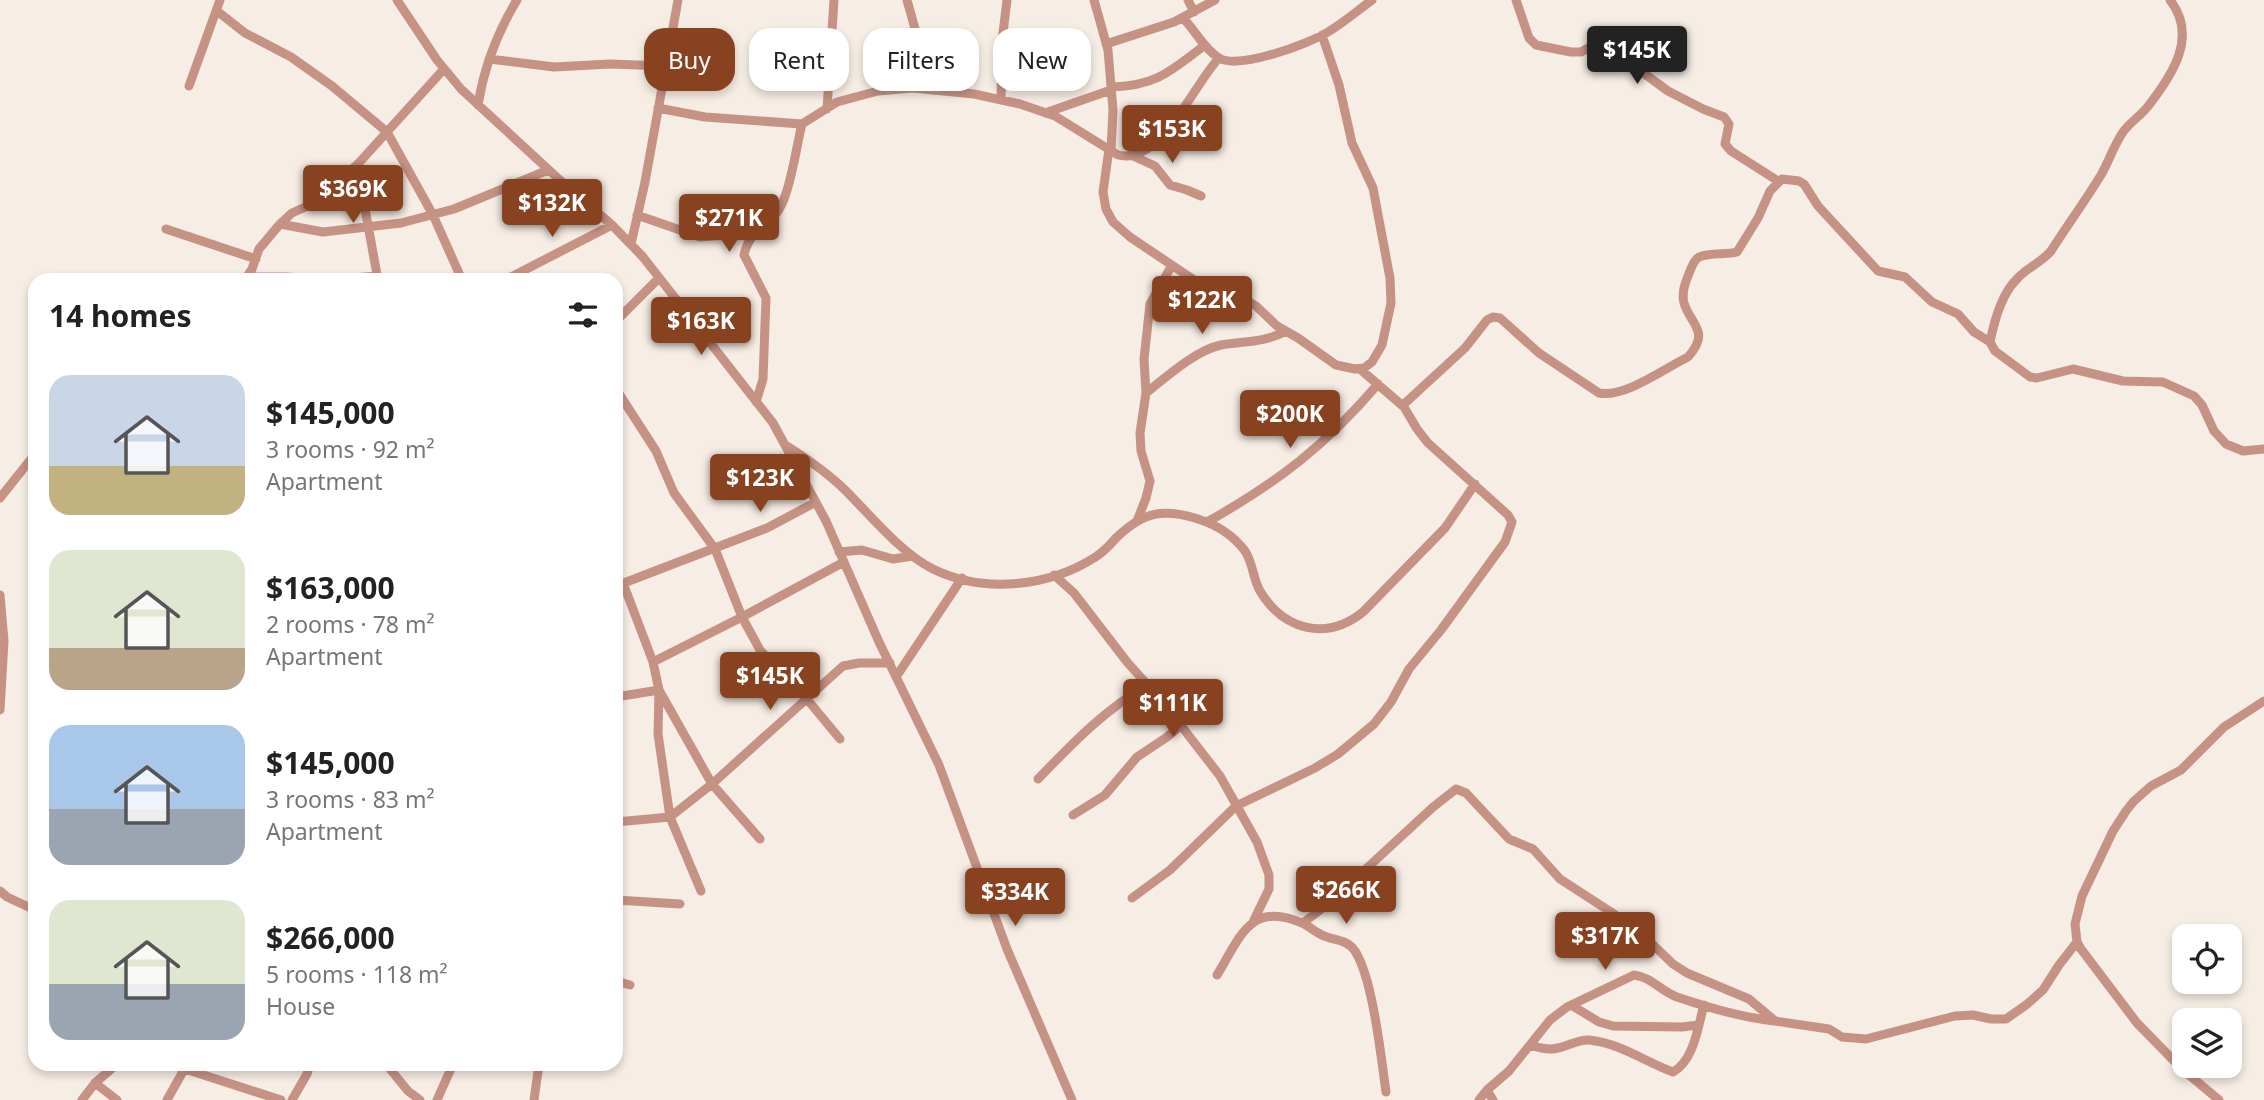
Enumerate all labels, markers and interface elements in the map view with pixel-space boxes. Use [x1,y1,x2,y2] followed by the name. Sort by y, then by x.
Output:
[1588,27,1686,86] pin: $145K
[644,28,735,91] chip: Buy
[749,28,849,91] chip: Rent
[863,28,979,91] chip: Filters
[993,28,1091,91] chip: New
[1603,33,1671,65] text: $145K
[1123,106,1221,165] pin: $153K
[1138,112,1206,144] text: $153K
[304,166,402,225] pin: $369K
[319,172,387,204] text: $369K
[503,180,601,239] pin: $132K
[518,186,586,218] text: $132K
[680,194,778,254] pin: $271K
[695,201,763,233] text: $271K
[1153,276,1251,336] pin: $122K
[1168,283,1236,315] text: $122K
[49,295,192,336] text: 14 homes
[564,296,602,334] icon: filters
[652,298,750,357] pin: $163K
[667,304,735,336] text: $163K
[1241,391,1339,450] pin: $200K
[266,392,395,433] text: $145,000
[1256,397,1324,429] text: $200K
[105,403,189,487] icon: home
[266,433,435,465] text: 3 rooms · 92 m²
[711,454,809,514] pin: $123K
[726,461,794,493] text: $123K
[266,465,383,497] text: Apartment
[266,567,395,608] text: $163,000
[105,578,189,662] icon: home
[266,608,435,640] text: 2 rooms · 78 m²
[266,640,383,672] text: Apartment
[721,652,819,712] pin: $145K
[736,659,804,691] text: $145K
[1124,680,1222,739] pin: $111K
[1139,686,1207,718] text: $111K
[266,742,395,783] text: $145,000
[105,753,189,837] icon: home
[266,783,435,815] text: 3 rooms · 83 m²
[266,815,383,847] text: Apartment
[1297,866,1395,926] pin: $266K
[966,869,1064,928] pin: $334K
[1312,873,1380,905] text: $266K
[981,875,1049,907] text: $334K
[1556,912,1654,972] pin: $317K
[266,917,395,958] text: $266,000
[1571,919,1639,951] text: $317K
[2172,924,2242,1078] map controls
[2172,924,2242,994] button: locate
[105,928,189,1012] icon: home
[266,958,448,990] text: 5 rooms · 118 m²
[266,990,335,1022] text: House
[2172,1008,2242,1078] button: layers

